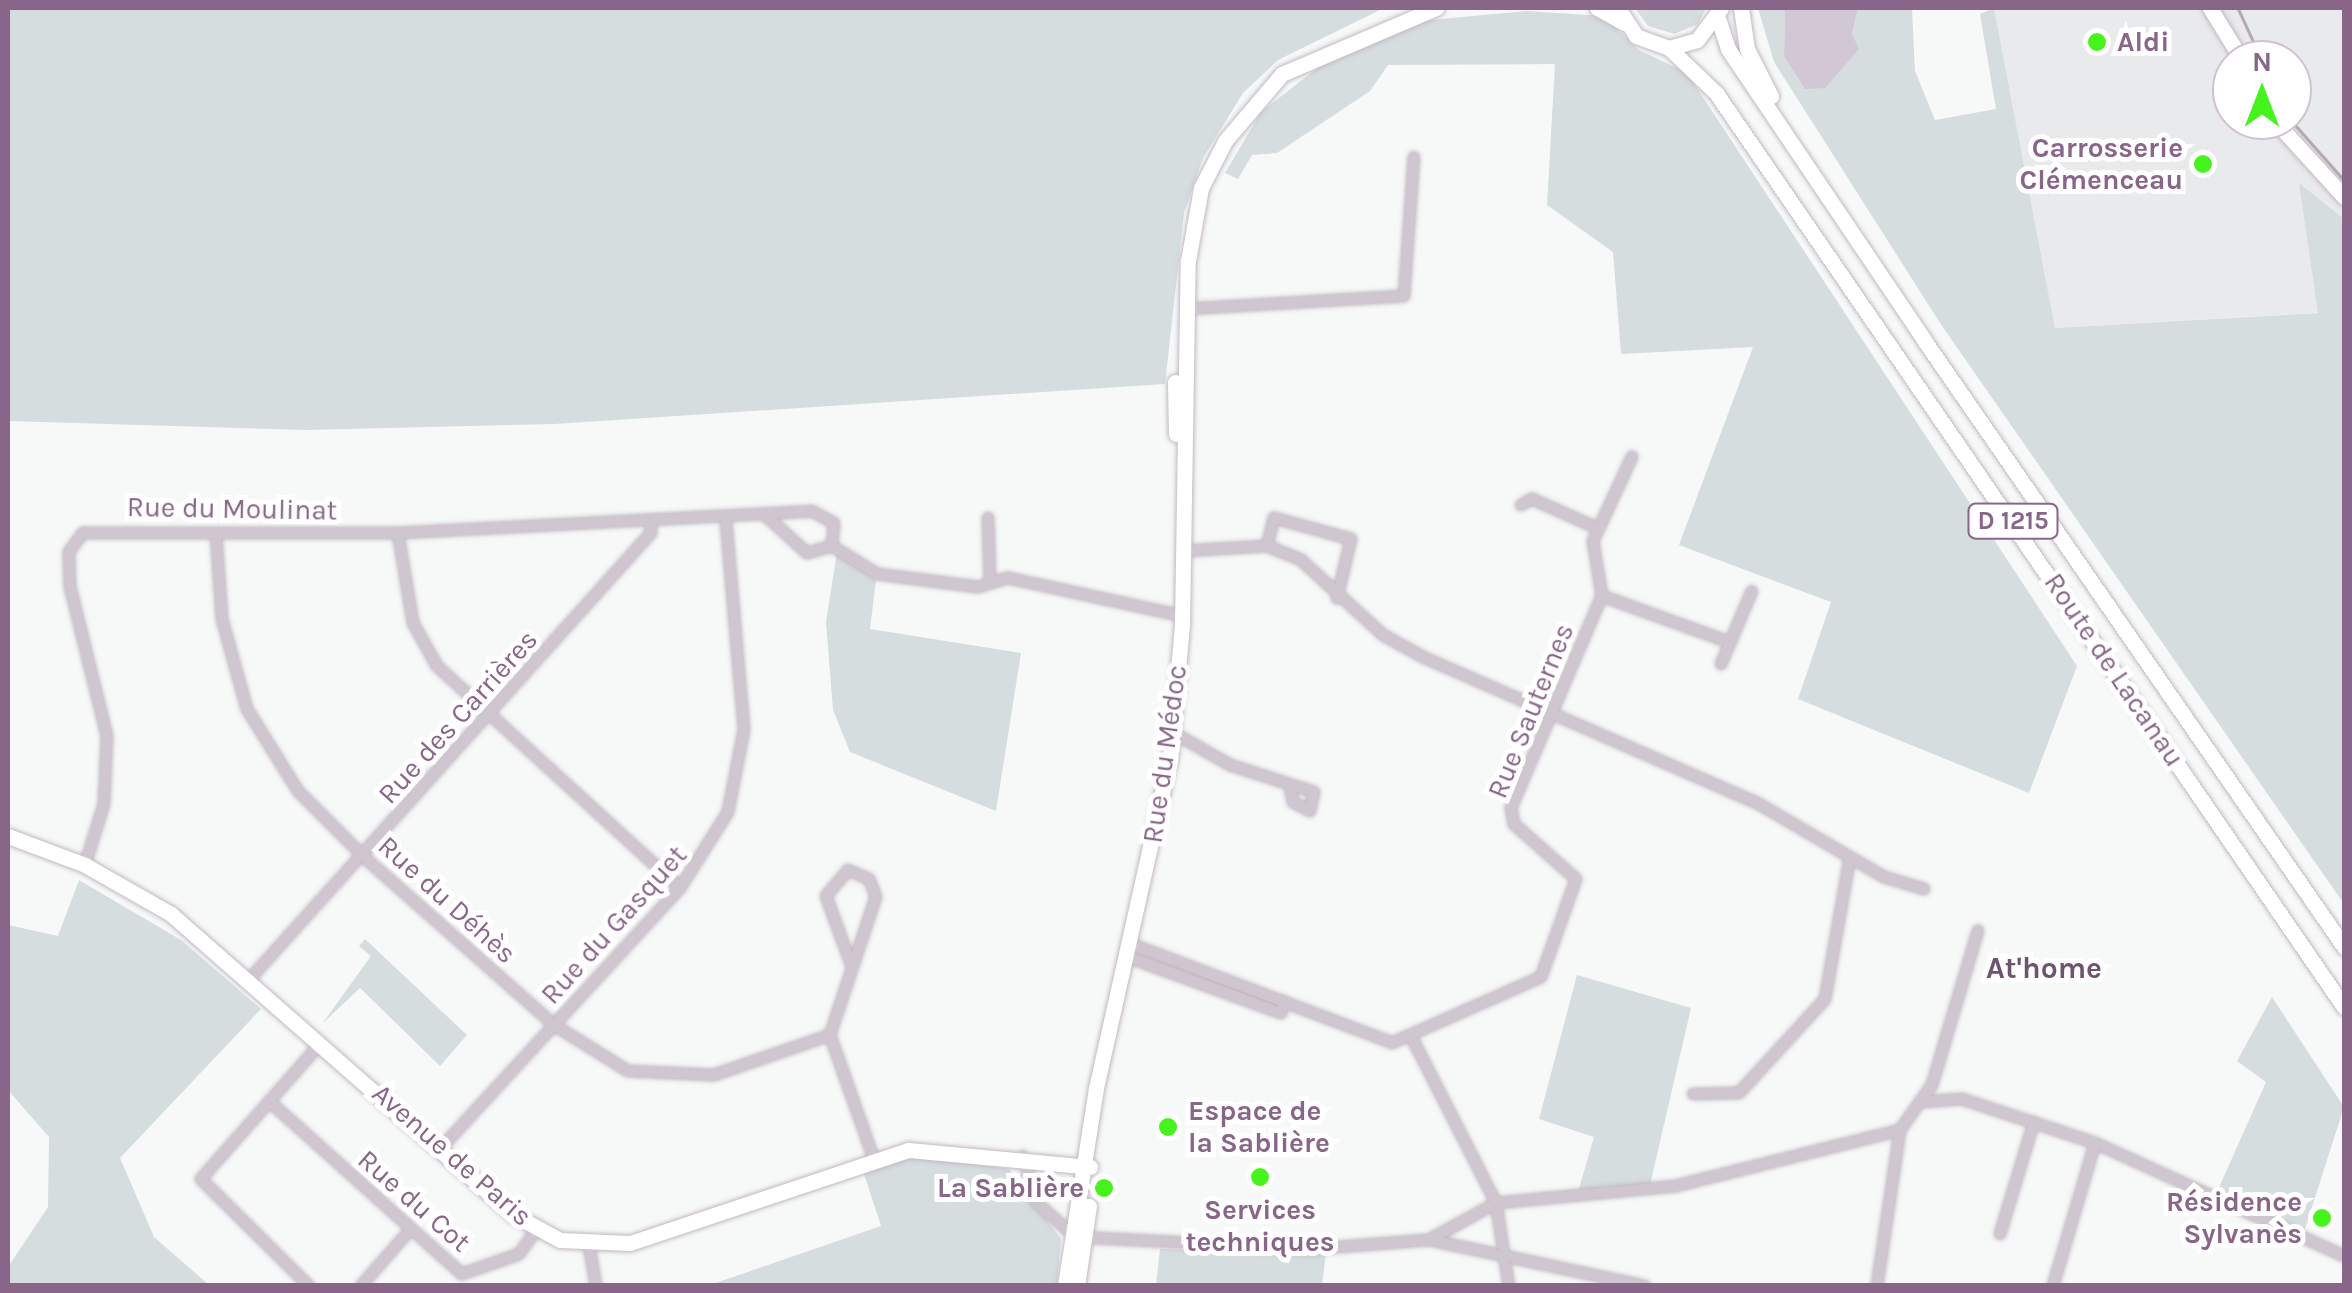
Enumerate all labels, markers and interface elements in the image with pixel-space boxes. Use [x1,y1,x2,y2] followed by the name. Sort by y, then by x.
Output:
[2117,25,2169,59] place label: Aldi
[2086,31,2108,53] marker: Aldi
[2212,40,2312,140] north arrow
[2252,45,2272,78] text: N
[2019,131,2183,197] place label: Carrosserie Clémenceau
[2192,153,2214,175] marker: Carrosserie Clémenceau
[127,490,337,528] street label: Rue du Moulinat
[1966,501,2060,541] road number: D 1215
[2037,567,2191,773] street label: Route de Lacanau
[1481,619,1581,803] street label: Rue Sauternes
[371,623,545,811] street label: Rue des Carrières
[1136,663,1194,845] street label: Rue du Médoc
[371,829,523,971] street label: Rue du Déhès
[534,839,694,1011] street label: Rue du Gasquet
[1986,950,2102,986] district label: At'home
[365,1077,539,1233] street label: Avenue de Paris
[1188,1094,1330,1160] place label: Espace de la Sablière
[1157,1116,1179,1138] marker: Espace de la Sablière
[351,1143,477,1259] street label: Rue du Cot
[1249,1166,1271,1188] marker: Services techniques
[937,1171,1084,1205] place label: La Sablière
[1093,1177,1115,1199] marker: La Sablière
[2166,1185,2302,1251] place label: Résidence Sylvanès
[1185,1193,1335,1259] place label: Services techniques
[2311,1207,2333,1229] marker: Résidence Sylvanès

